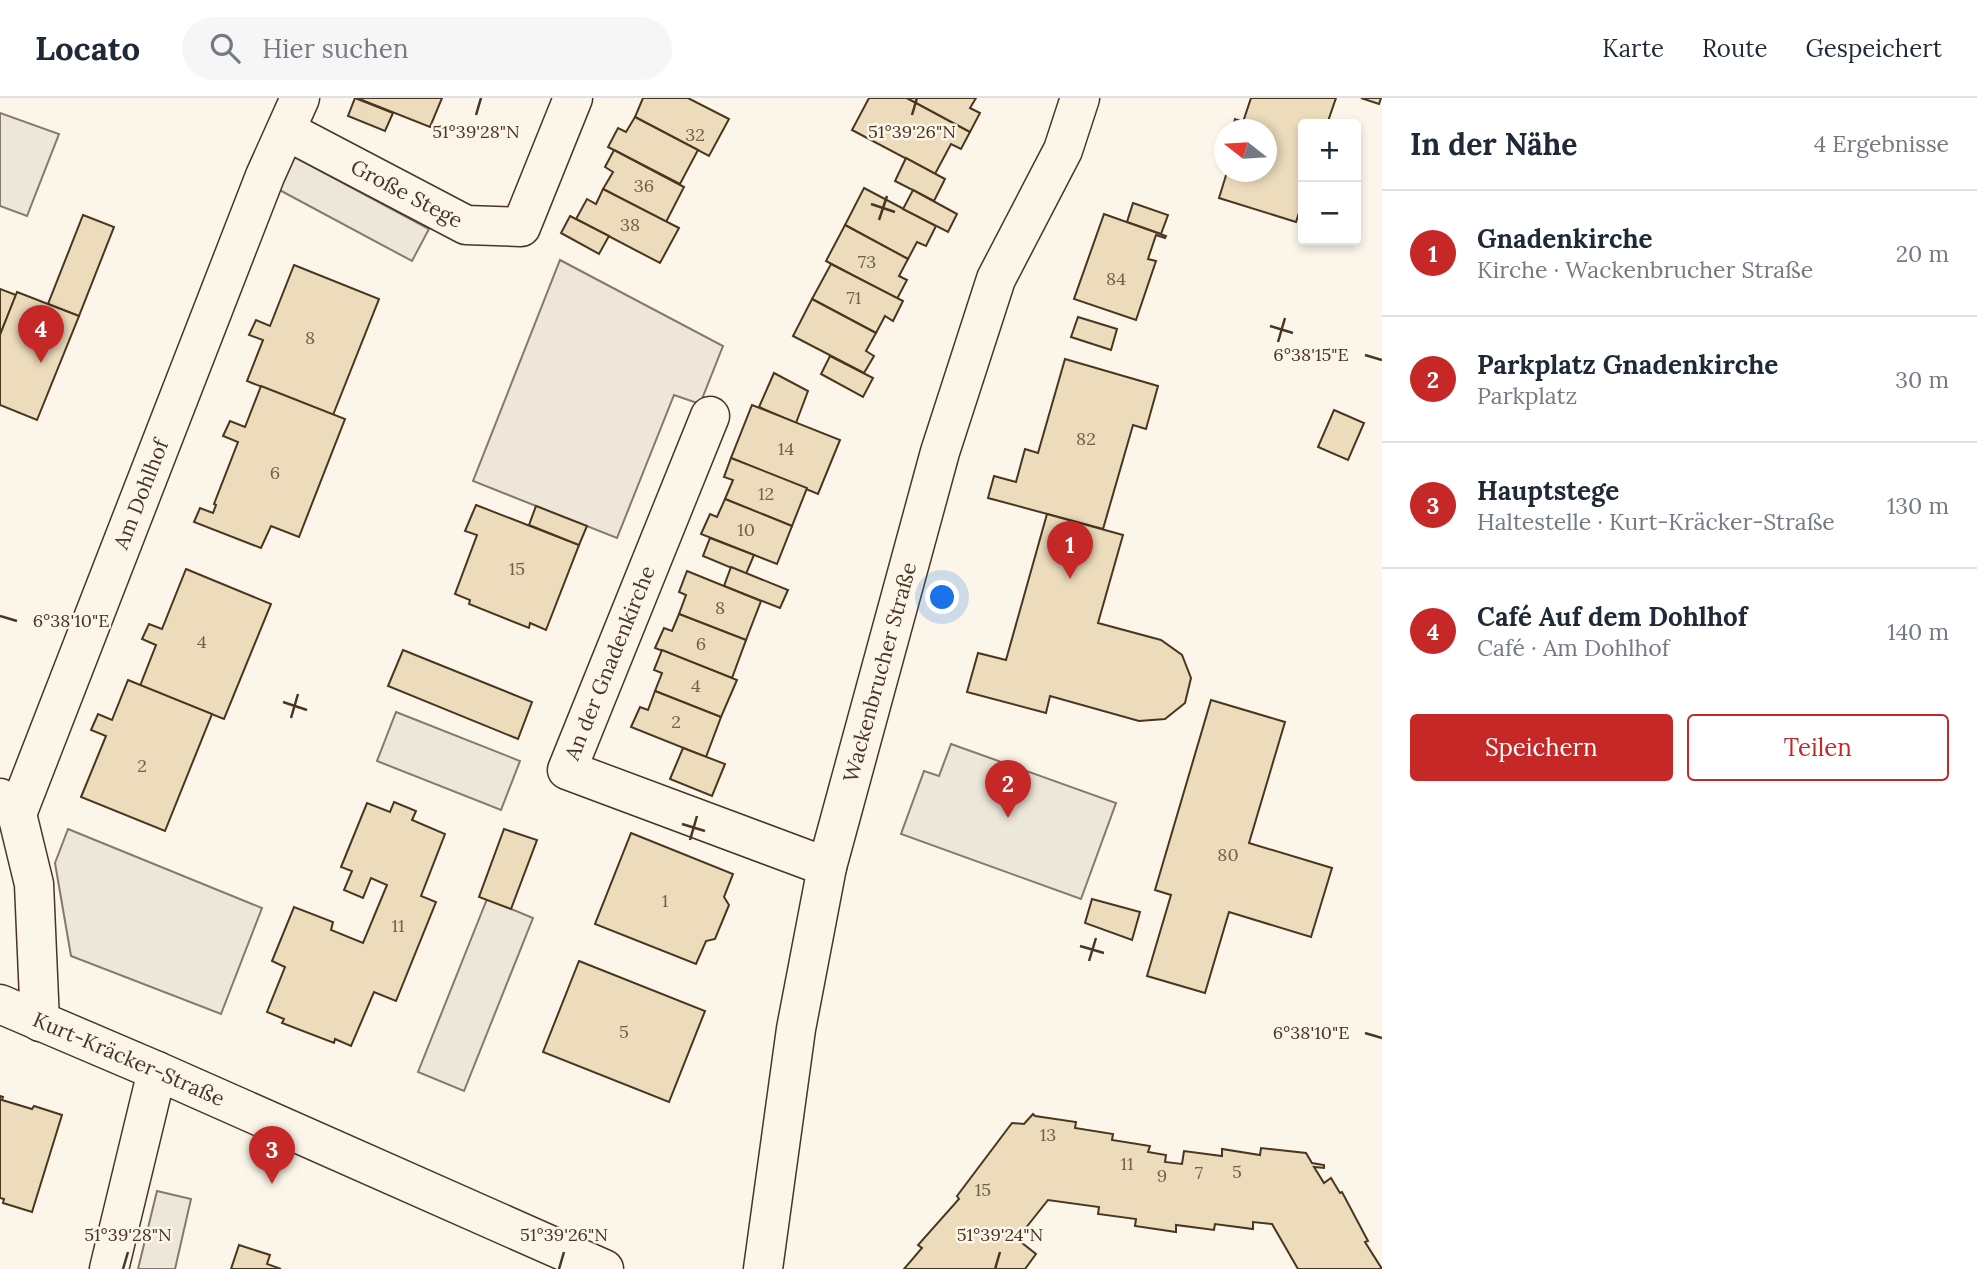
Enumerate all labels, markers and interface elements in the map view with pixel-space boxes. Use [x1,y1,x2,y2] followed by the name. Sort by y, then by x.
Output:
[182,17,672,80] search box
[35,27,140,69] text: Locato
[206,29,244,67] icon: search
[262,32,409,65] text: Hier suchen
[1602,33,1664,64] text: Karte
[1702,33,1768,64] text: Route
[1806,33,1942,64] text: Gespeichert
[1214,119,1277,182] north arrow
[1298,119,1361,245] map controls
[1298,119,1361,182] button: +
[432,120,520,143] text: 51°39'28"N
[868,120,956,143] text: 51°39'26"N
[685,123,705,146] house number: 32
[1410,125,1578,163] text: In der Nähe
[1814,129,1949,158] text: 4 Ergebnisse
[346,153,467,234] street label: Große Stege
[634,174,654,197] house number: 36
[1298,182,1361,245] button: −
[620,213,640,236] house number: 38
[1477,222,1653,255] text: Gnadenkirche
[1428,239,1438,268] text: 1
[1896,239,1949,268] text: 20 m
[858,250,876,273] house number: 73
[1477,255,1813,284] text: Kirche · Wackenbrucher Straße
[1106,267,1126,290] house number: 84
[847,286,861,309] house number: 71
[18,305,64,363] pin: 4
[305,326,315,349] house number: 8
[1273,343,1349,366] text: 6°38'15"E
[1477,348,1778,381] text: Parkplatz Gnadenkirche
[1427,365,1439,394] text: 2
[1895,365,1949,394] text: 30 m
[1477,381,1577,410] text: Parkplatz
[1076,427,1096,450] house number: 82
[107,434,175,554] street label: Am Dohlhof
[778,437,794,460] house number: 14
[270,461,280,484] house number: 6
[1477,474,1619,507] text: Hauptstege
[758,482,774,505] house number: 12
[1427,491,1439,520] text: 3
[1887,491,1949,520] text: 130 m
[1477,507,1835,536] text: Haltestelle · Kurt-Kräcker-Straße
[737,518,755,541] house number: 10
[1047,521,1093,579] pin: 1
[509,557,525,580] house number: 15
[837,559,922,785] street label: Wackenbrucher Straße
[558,562,661,765] street label: An der Gnadenkirche
[925,580,959,614] your location
[715,596,725,619] house number: 8
[1477,600,1747,633] text: Café Auf dem Dohlhof
[33,609,109,632] text: 6°38'10"E
[1427,617,1439,646] text: 4
[1887,617,1949,646] text: 140 m
[197,630,207,653] house number: 4
[696,632,706,655] house number: 6
[1477,633,1669,662] text: Café · Am Dohlhof
[691,674,701,697] house number: 4
[671,710,681,733] house number: 2
[1410,714,1673,781] button: Speichern
[1687,714,1949,781] button: Teilen
[137,754,147,777] house number: 2
[985,760,1031,818] pin: 2
[1217,843,1239,866] house number: 80
[662,889,668,912] house number: 1
[391,914,405,937] house number: 11
[29,1006,229,1112] street label: Kurt-Kräcker-Straße
[619,1020,629,1043] house number: 5
[1273,1021,1349,1044] text: 6°38'10"E
[1040,1123,1056,1146] house number: 13
[249,1126,295,1184] pin: 3
[1120,1152,1134,1175] house number: 11
[1232,1160,1242,1183] house number: 5
[1195,1161,1203,1184] house number: 7
[1157,1164,1167,1187] house number: 9
[975,1178,991,1201] house number: 15
[84,1223,172,1246] text: 51°39'28"N
[520,1223,608,1246] text: 51°39'26"N
[957,1223,1043,1246] text: 51°39'24"N

